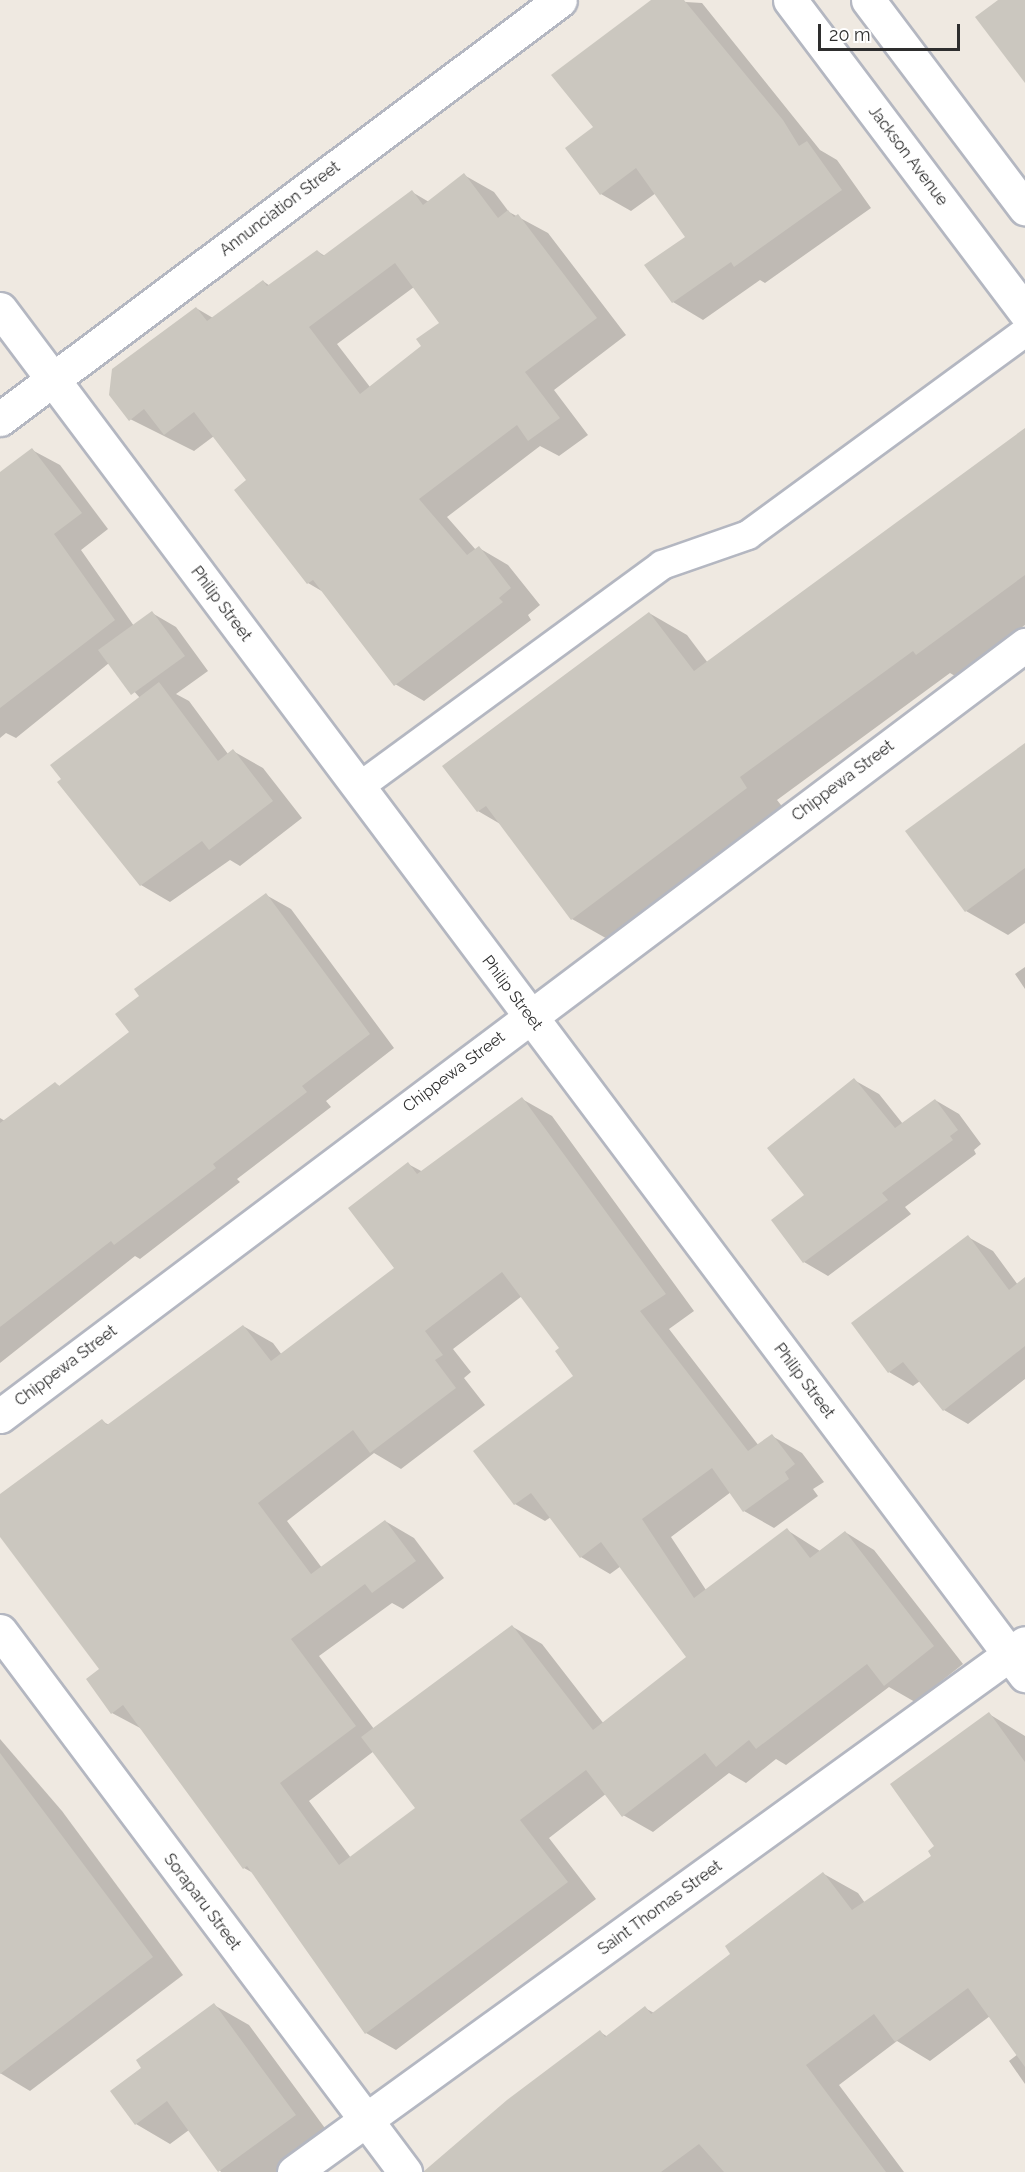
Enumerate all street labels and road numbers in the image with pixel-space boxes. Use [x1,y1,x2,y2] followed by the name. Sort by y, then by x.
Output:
[864,102,952,210] street label: Jackson Avenue
[216,158,344,260] street label: Annunciation Street
[187,563,255,645] street label: Philip Street
[788,736,898,826] street label: Chippewa Street
[478,952,546,1034] street label: Philip Street
[399,1027,509,1117] street label: Chippewa Street
[11,1321,121,1411] street label: Chippewa Street
[770,1340,838,1422] street label: Philip Street
[160,1850,244,1954] street label: Soraparu Street
[594,1857,726,1959] street label: Saint Thomas Street

